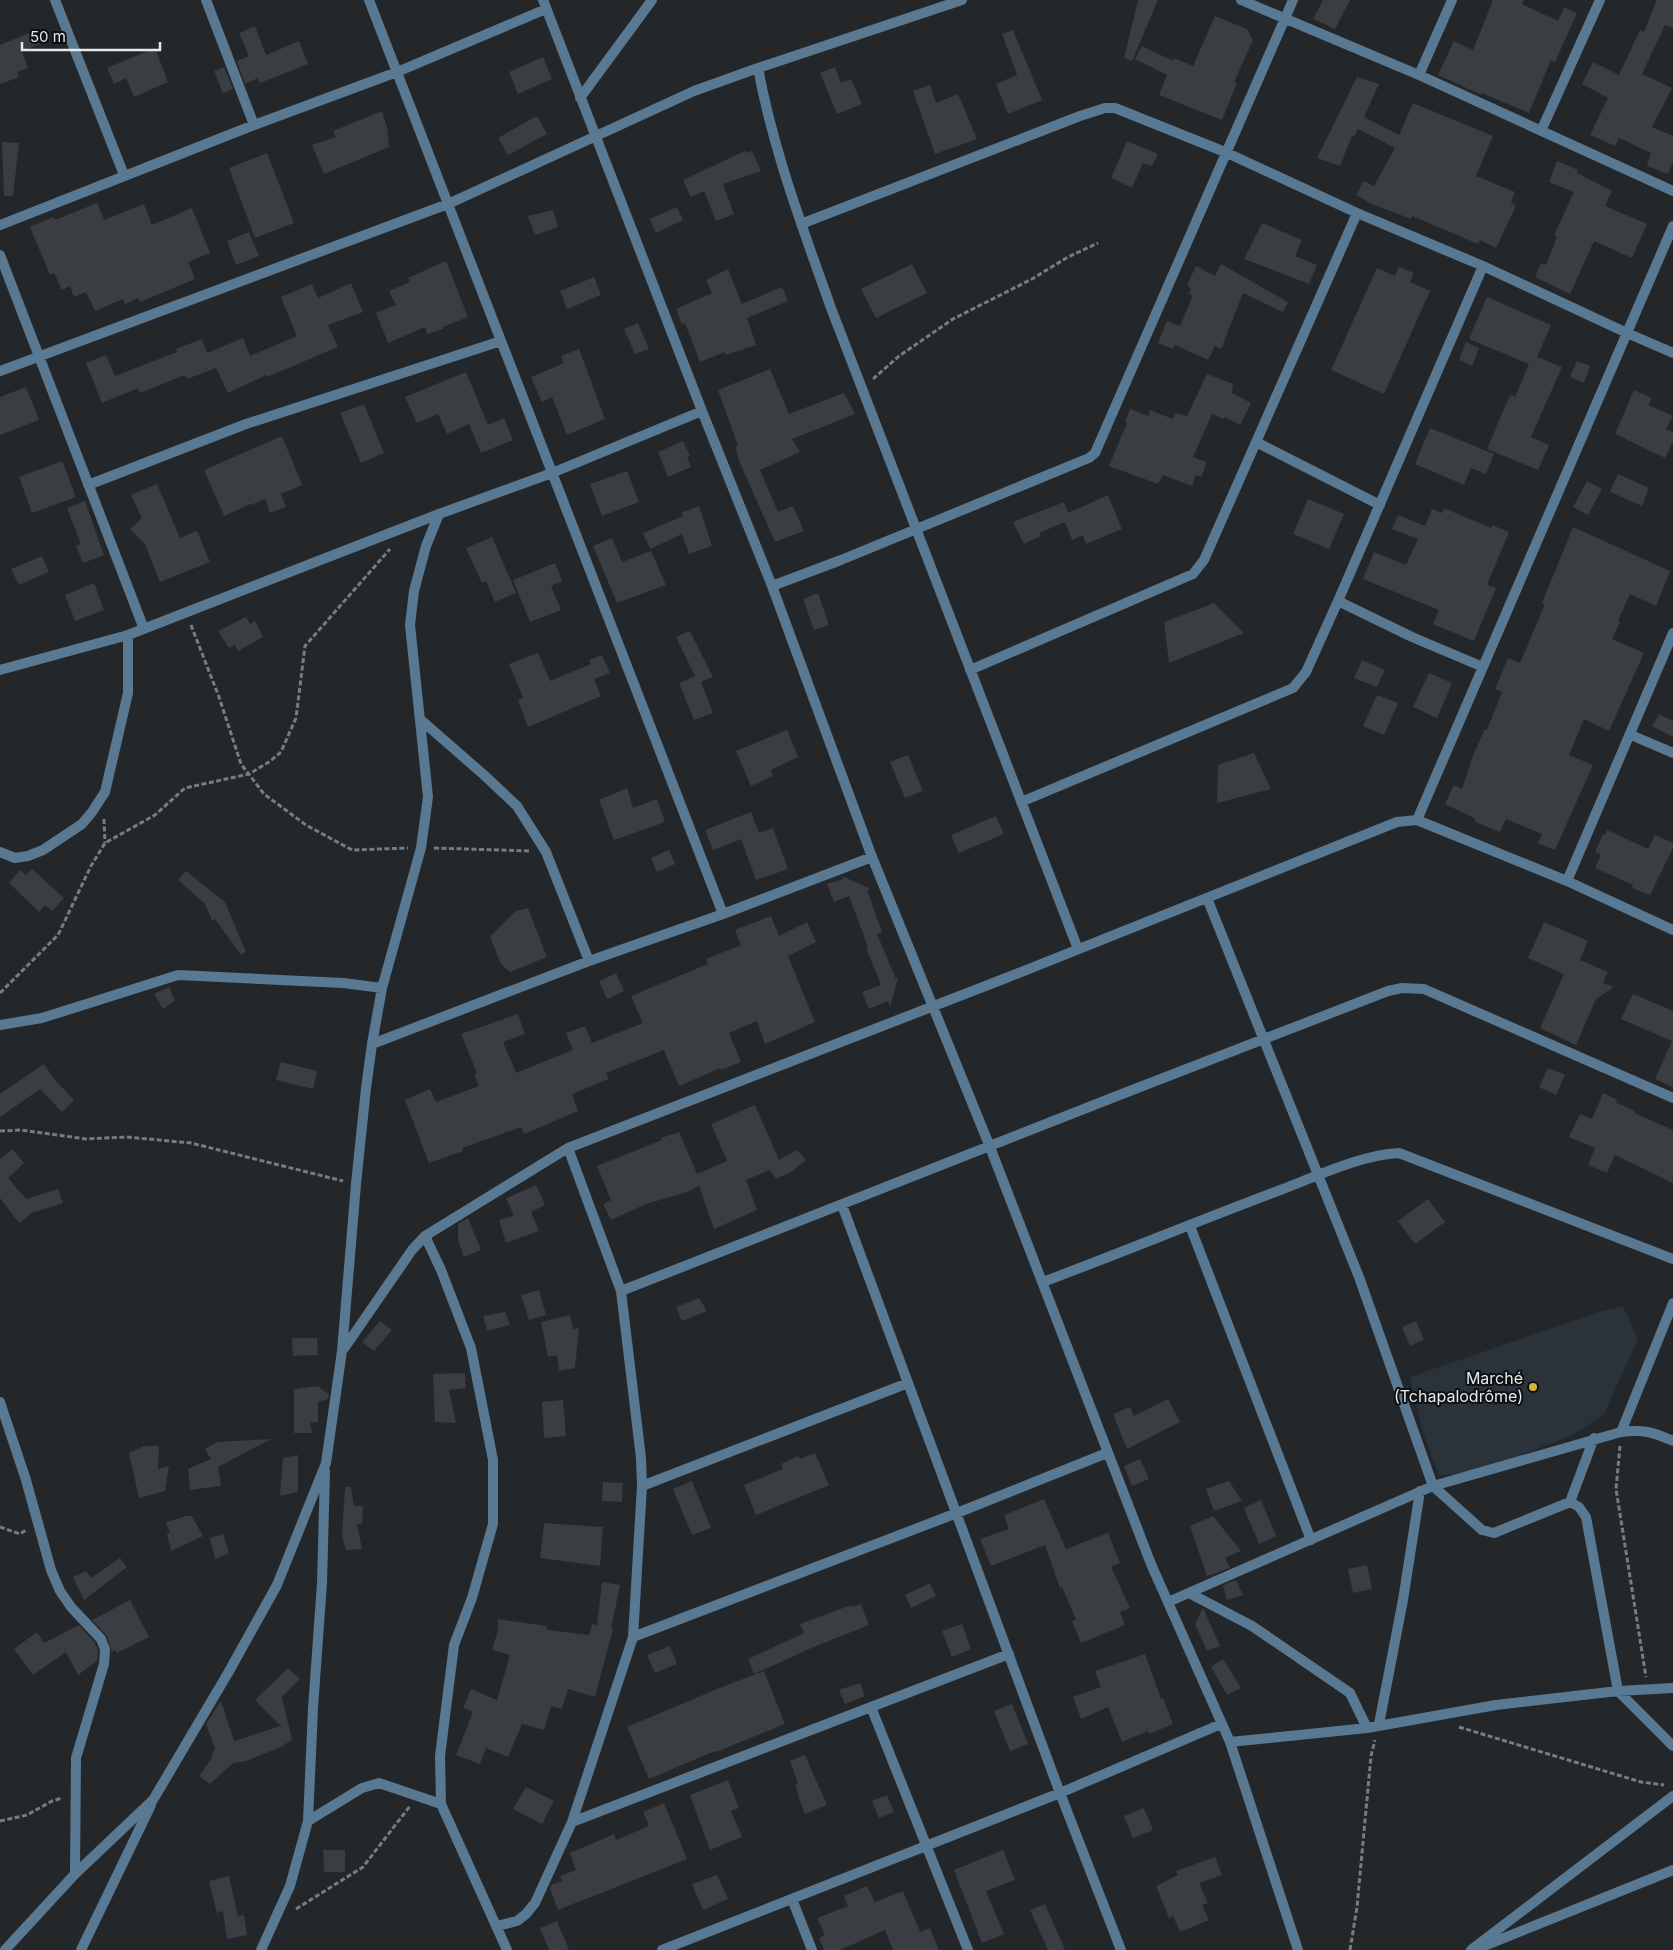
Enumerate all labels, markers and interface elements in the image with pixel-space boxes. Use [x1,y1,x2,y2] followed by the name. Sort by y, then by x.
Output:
[22,20,160,52] scale bar
[30,27,66,46] text: 50 m
[1394,1368,1523,1406] place label: Marché (Tchapalodrôme)
[1527,1381,1539,1393] marker: Marché (Tchapalodrôme)

